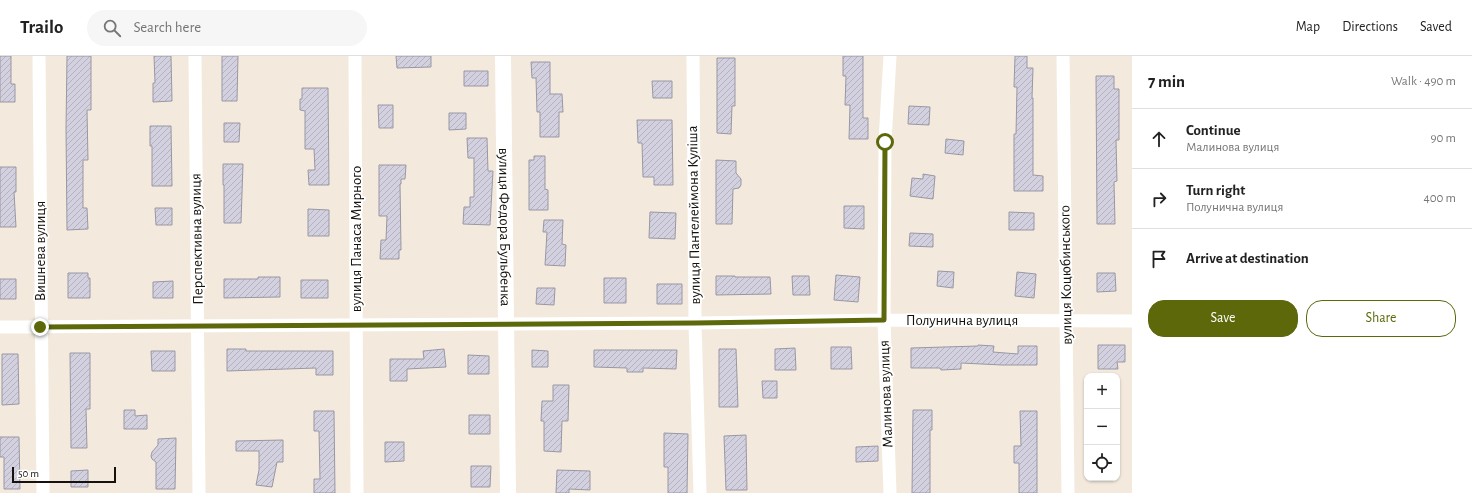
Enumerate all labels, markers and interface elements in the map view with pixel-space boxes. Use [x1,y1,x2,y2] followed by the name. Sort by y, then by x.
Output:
[87,10,367,46] search box
[101,17,123,39] icon: search
[20,18,63,37] text: Trailo
[133,20,201,35] text: Search here
[1296,20,1320,34] text: Map
[1342,20,1398,34] text: Directions
[1420,20,1452,34] text: Saved
[1148,73,1185,90] text: 7 min
[1391,75,1456,88] text: Walk · 490 m
[1186,123,1241,138] text: Continue
[685,125,703,305] street label: вулиця Пантелеймона Куліша
[1148,128,1170,150] icon: ahead
[1430,132,1456,145] text: 90 m
[876,133,894,151] route start
[1186,141,1279,154] text: Малинова вулиця
[497,148,513,307] street label: вулиця Федора Бульбенка
[349,166,364,312] street label: вулиця Панаса Мирного
[188,173,206,305] street label: Перспективна вулиця
[1186,183,1245,198] text: Turn right
[1148,188,1170,210] icon: right
[1423,192,1456,205] text: 400 m
[33,201,48,301] street label: Вишнева вулиця
[1186,201,1284,214] text: Полунична вулиця
[1057,205,1075,345] street label: вулиця Коцюбинського
[1148,248,1170,270] icon: arrive
[1186,251,1309,266] text: Arrive at destination
[1148,300,1298,337] button: Save
[1306,300,1456,337] button: Share
[906,313,1018,328] street label: Полунична вулиця
[31,318,49,336] route end
[877,340,895,448] street label: Малинова вулиця
[1084,373,1120,481] map controls
[1084,373,1120,409] button: +
[1084,409,1120,445] button: −
[1084,445,1120,481] button: locate
[12,465,116,484] scale bar
[18,468,39,479] text: 50 m

